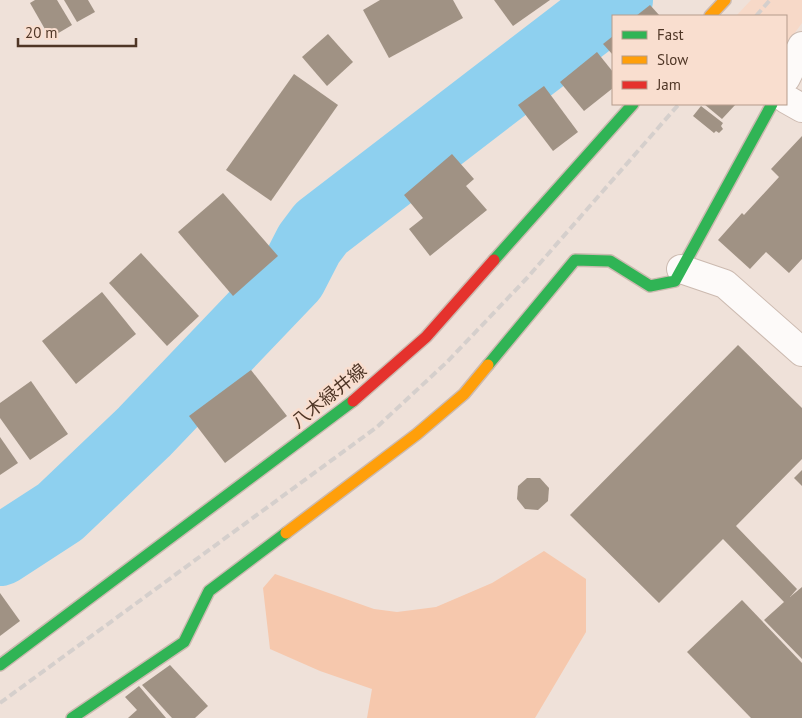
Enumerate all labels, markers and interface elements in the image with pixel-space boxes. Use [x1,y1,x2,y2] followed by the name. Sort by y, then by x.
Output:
[18,15,135,47] scale bar
[612,15,787,105] legend
[25,23,58,42] text: 20 m
[657,25,684,44] text: Fast
[657,50,688,69] text: Slow
[656,75,681,94] text: Jam
[286,358,371,433] street label: 八木緑井線

